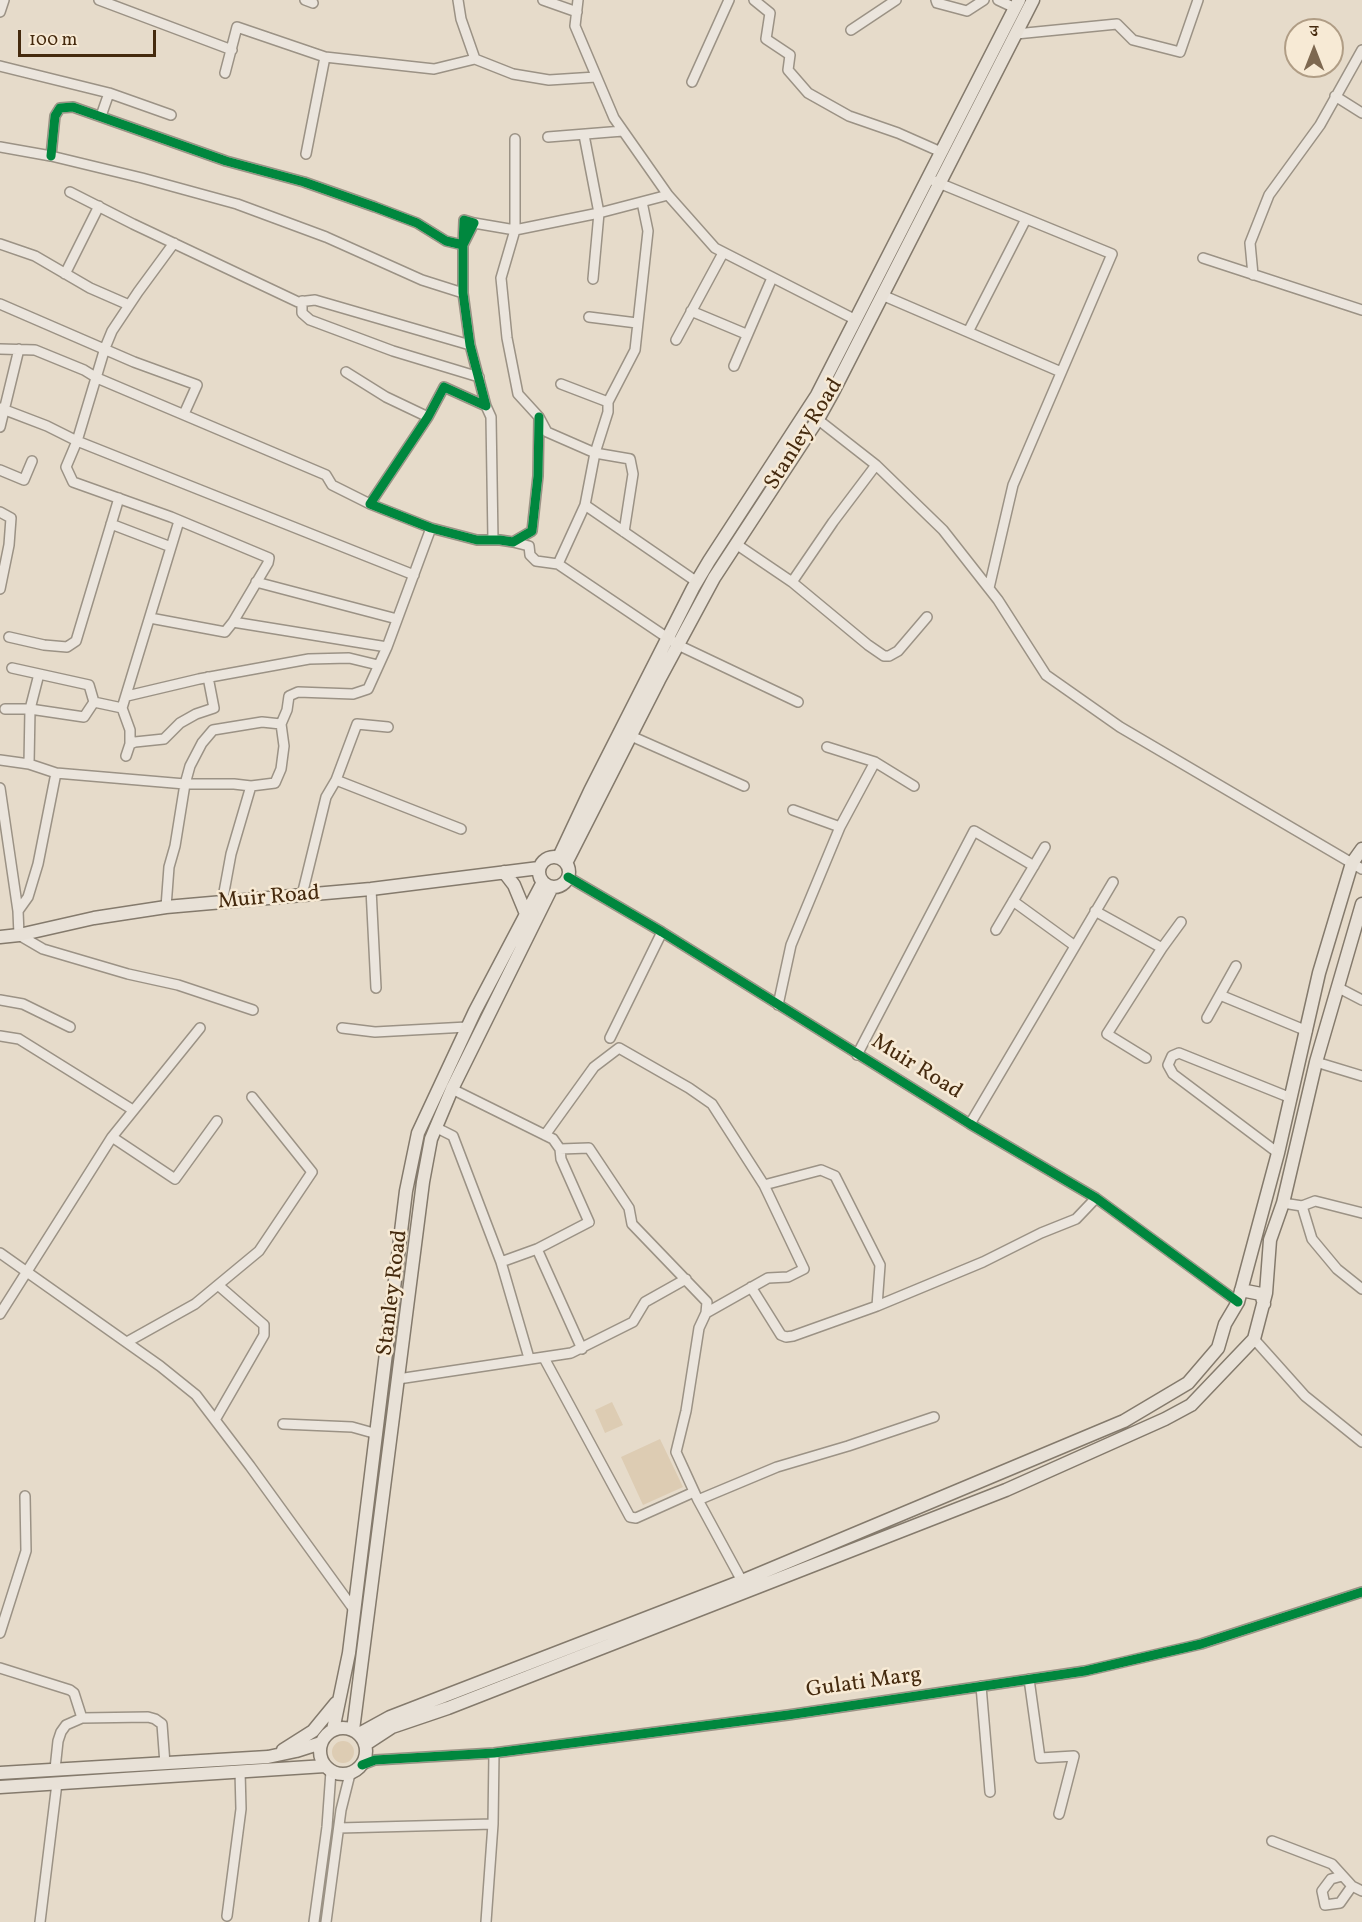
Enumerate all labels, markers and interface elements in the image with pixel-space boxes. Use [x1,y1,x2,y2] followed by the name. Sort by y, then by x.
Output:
[21,18,159,56] scale bar
[1284,18,1344,78] north arrow
[1310,21,1318,43] text: उ
[29,28,78,53] text: 100 m
[760,374,850,496] street label: Stanley Road
[217,881,321,917] street label: Muir Road
[866,1030,966,1106] street label: Muir Road
[373,1229,415,1357] street label: Stanley Road
[805,1663,923,1705] street label: Gulati Marg

